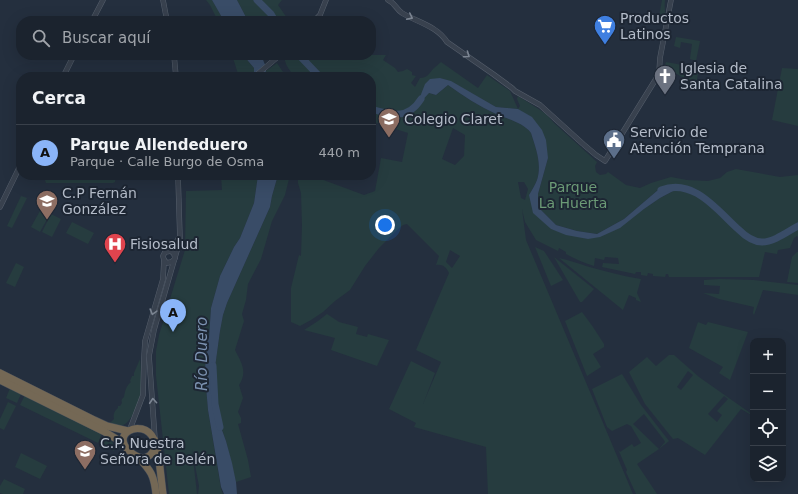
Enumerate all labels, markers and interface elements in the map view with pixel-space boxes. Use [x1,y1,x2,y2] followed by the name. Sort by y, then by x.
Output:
[620,10,689,42] place label: Productos Latinos
[406,12,414,20] one-way arrow
[592,13,618,46] supermarket icon: Productos Latinos
[16,16,376,60] search box
[30,27,52,49] icon: search
[62,29,150,47] text: Buscar aquí
[462,50,469,57] one-way arrow
[680,60,783,92] place label: Iglesia de Santa Catalina
[652,63,678,96] church icon: Iglesia de Santa Catalina
[32,88,86,108] text: Cerca
[376,106,402,139] school or university icon: Colegio Claret
[404,111,503,127] place label: Colegio Claret
[630,124,765,156] place label: Servicio de Atención Temprana
[601,127,627,160] public building icon: Servicio de Atención Temprana
[70,136,248,154] text: Parque Allendeduero
[40,145,50,160] text: A
[318,145,360,160] text: 440 m
[70,154,264,169] text: Parque · Calle Burgo de Osma
[539,179,607,211] park label: Parque La Huerta
[62,185,137,217] place label: C.P Fernán González
[34,188,60,221] school or university icon: C.P Fernán González
[375,215,395,235] your location
[102,231,128,264] hospital icon: Fisiosalud
[130,236,198,252] place label: Fisiosalud
[160,299,186,332] pin: A
[149,308,158,315] one-way arrow
[193,317,211,391] water label: Río Duero
[750,338,786,482] map controls
[750,338,786,374] button: +
[750,374,786,410] button: −
[148,398,157,404] one-way arrow
[750,410,786,446] button: locate
[100,435,215,467] place label: C.P. Nuestra Señora de Belén
[72,438,98,471] school or university icon: C.P. Nuestra Señora de Belén
[750,446,786,482] button: layers

